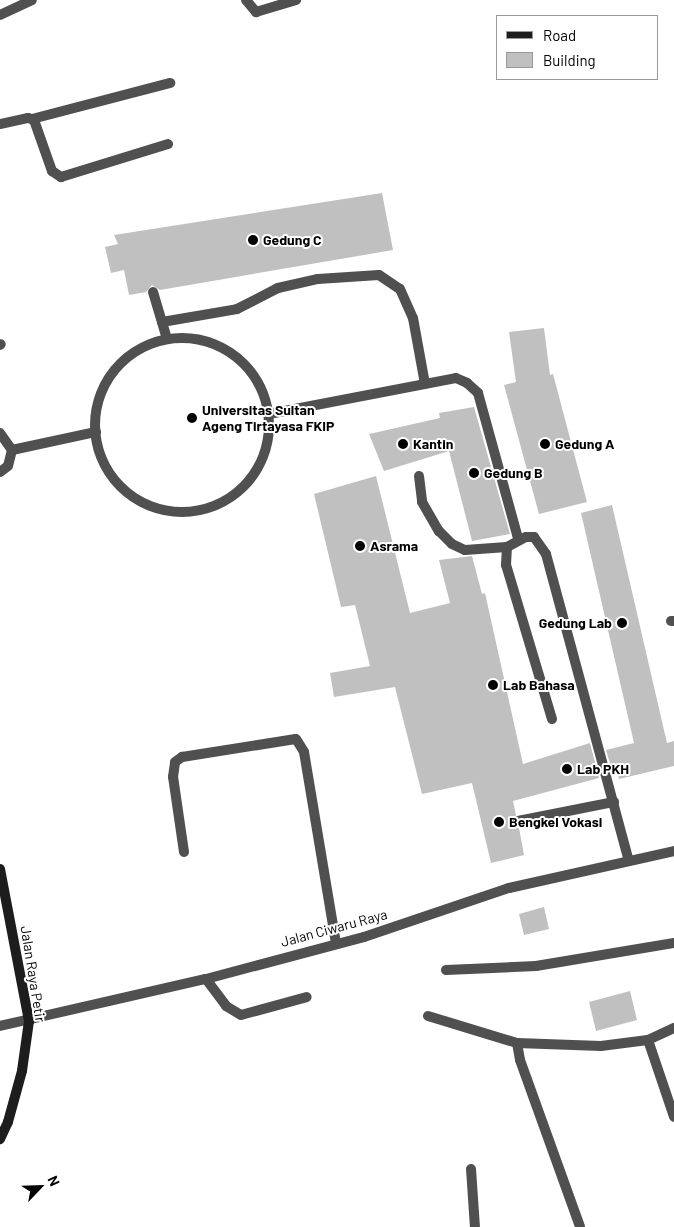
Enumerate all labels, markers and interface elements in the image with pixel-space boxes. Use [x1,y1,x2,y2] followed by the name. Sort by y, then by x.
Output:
[497,15,659,80] legend
[543,26,576,44] text: Road
[543,51,596,69] text: Building
[263,232,322,248] place label: Gedung C
[247,234,259,246] marker: Gedung C
[202,402,334,434] place label: Universitas Sultan Ageng Tirtayasa FKIP
[186,412,198,424] marker: Universitas Sultan Ageng Tirtayasa FKIP
[413,436,453,452] place label: Kantin
[555,436,614,452] place label: Gedung A
[397,438,409,450] marker: Kantin
[539,438,551,450] marker: Gedung A
[484,465,543,481] place label: Gedung B
[468,467,480,479] marker: Gedung B
[370,538,418,554] place label: Asrama
[354,540,366,552] marker: Asrama
[539,615,612,631] place label: Gedung Lab
[616,617,628,629] marker: Gedung Lab
[503,677,575,693] place label: Lab Bahasa
[487,679,499,691] marker: Lab Bahasa
[577,761,629,777] place label: Lab PKH
[561,763,573,775] marker: Lab PKH
[509,814,602,830] place label: Bengkel Vokasi
[493,816,505,828] marker: Bengkel Vokasi
[279,906,389,950] street label: Jalan Ciwaru Raya
[17,925,49,1023] street label: Jalan Raya Petir
[15,1162,65,1212] north arrow
[45,1173,64,1188] text: N

